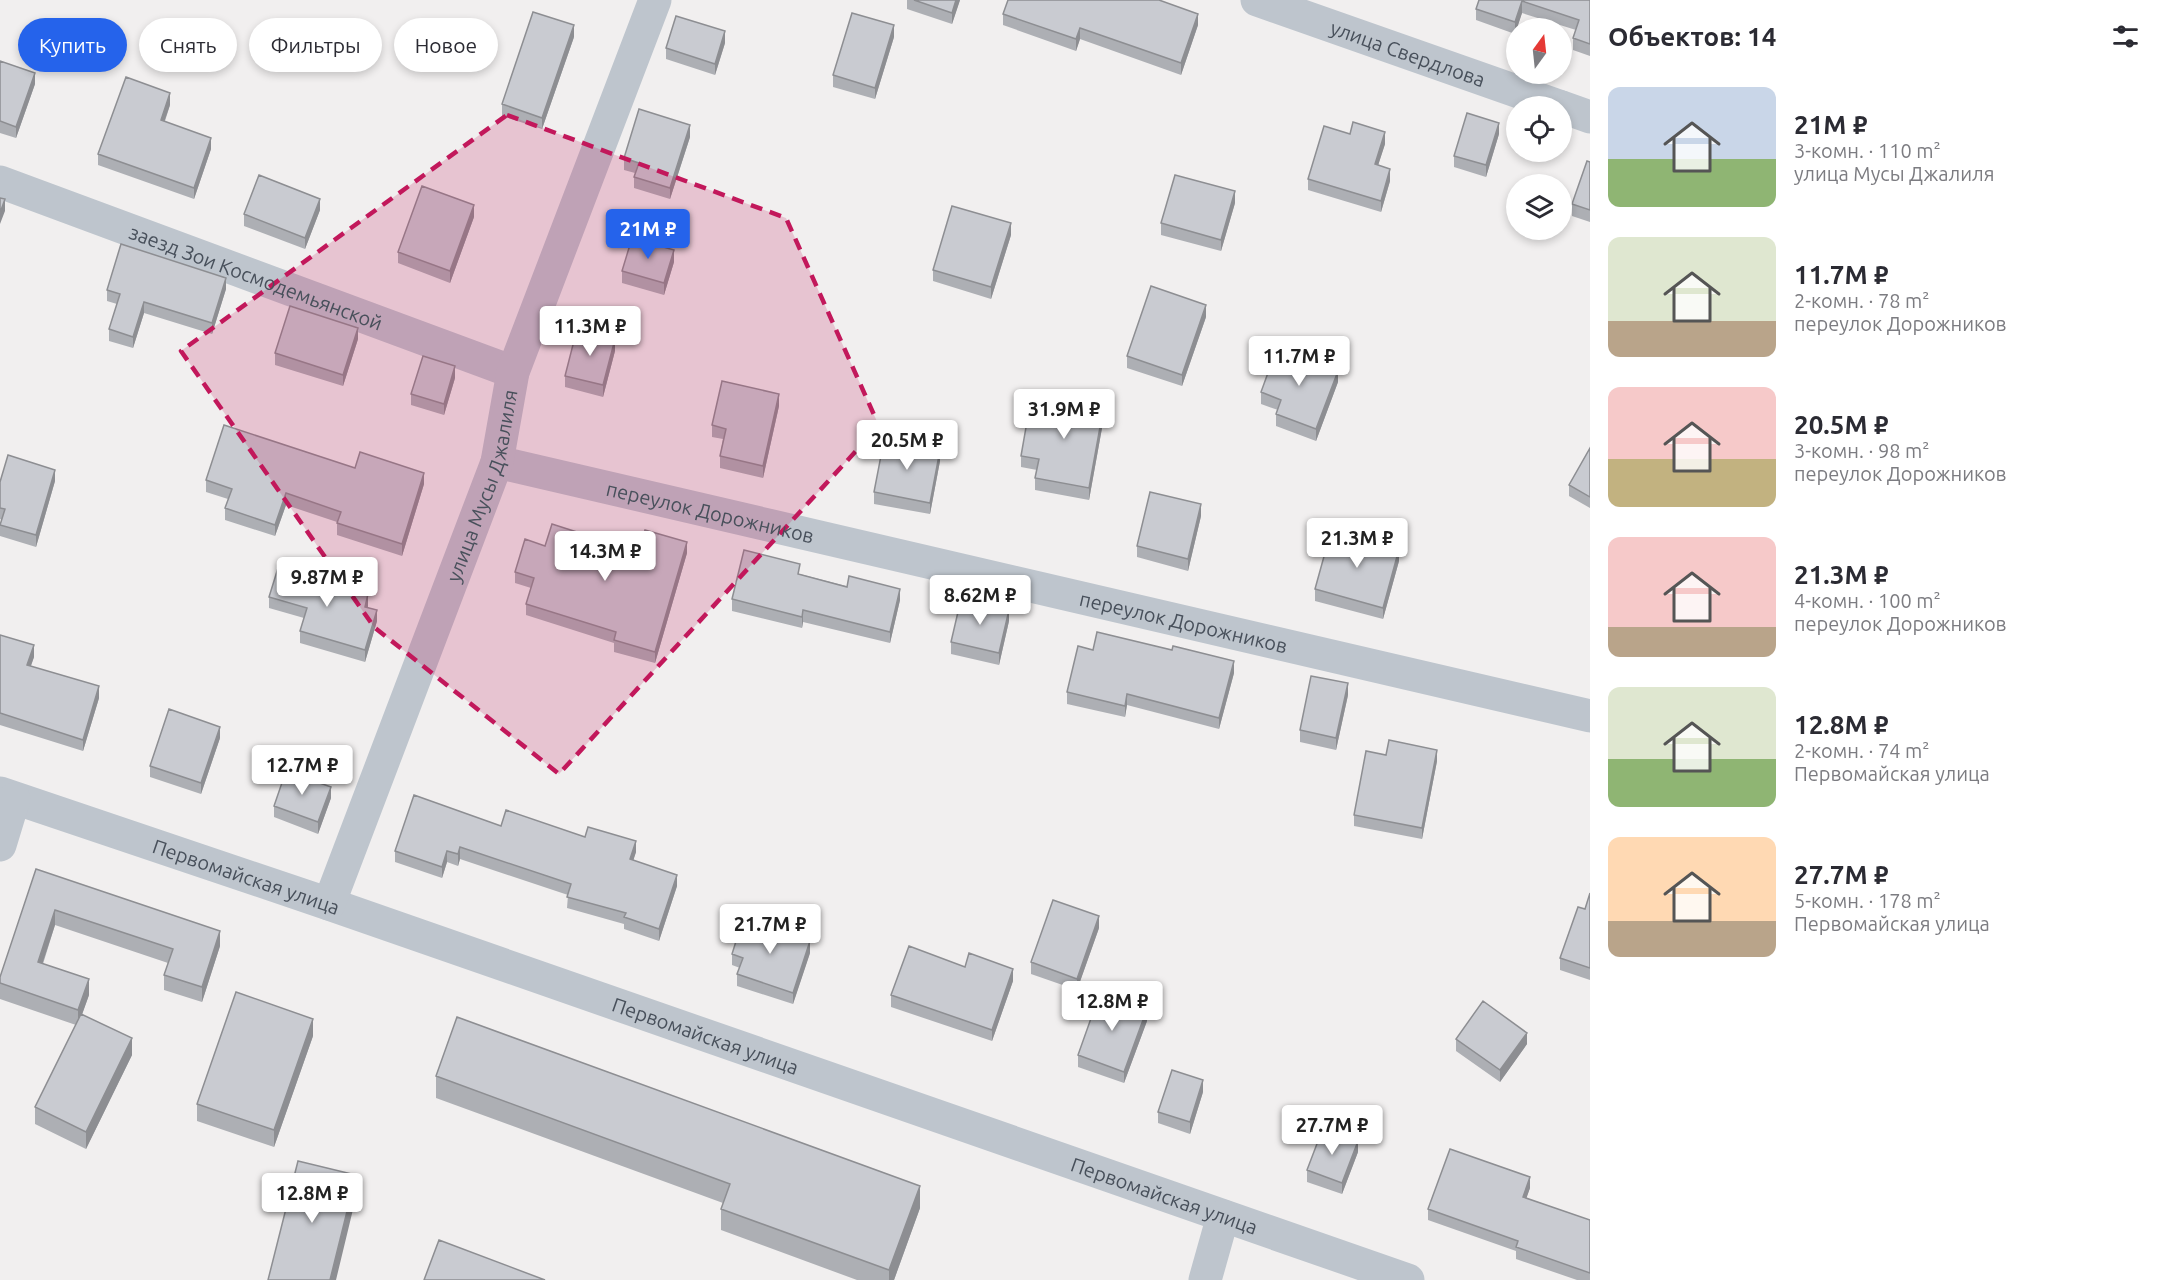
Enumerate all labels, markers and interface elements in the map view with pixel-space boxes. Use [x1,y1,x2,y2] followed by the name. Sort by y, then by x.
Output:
[1328,15,1488,91] street label: улица Свердлова
[18,18,127,72] chip: Купить
[139,18,237,72] chip: Снять
[249,18,382,72] chip: Фильтры
[394,18,498,72] chip: Новое
[1506,18,1572,84] north arrow
[1506,18,1572,240] map controls
[2109,20,2142,53] icon: filters
[1608,22,1776,51] text: Объектов: 14
[1506,96,1572,162] button: locate
[1794,110,1867,139] text: 21M ₽
[1656,111,1728,183] icon: home
[1794,139,1941,162] text: 3-комн. · 110 m²
[1794,162,1995,185] text: улица Мусы Джалиля
[1506,174,1572,240] button: layers
[606,209,690,260] pin: 21M ₽
[620,217,676,240] text: 21M ₽
[126,219,386,334] street label: заезд Зои Космодемьянской
[1794,260,1888,289] text: 11.7M ₽
[1656,261,1728,333] icon: home
[1794,289,1929,312] text: 2-комн. · 78 m²
[535,306,645,357] pin: 11.3M ₽
[1794,312,2007,335] text: переулок Дорожников
[554,314,626,337] text: 11.3M ₽
[1244,336,1354,387] pin: 11.7M ₽
[1263,344,1335,367] text: 11.7M ₽
[441,388,521,585] street label: улица Мусы Джалиля
[1009,389,1119,440] pin: 31.9M ₽
[1028,397,1100,420] text: 31.9M ₽
[1794,410,1888,439] text: 20.5M ₽
[1656,411,1728,483] icon: home
[852,420,962,471] pin: 20.5M ₽
[871,428,943,451] text: 20.5M ₽
[1794,439,1929,462] text: 3-комн. · 98 m²
[1794,462,2007,485] text: переулок Дорожников
[604,476,817,547] street label: переулок Дорожников
[1302,518,1412,569] pin: 21.3M ₽
[1321,526,1393,549] text: 21.3M ₽
[550,531,660,582] pin: 14.3M ₽
[569,539,641,562] text: 14.3M ₽
[272,557,382,608] pin: 9.87M ₽
[1794,560,1888,589] text: 21.3M ₽
[1656,561,1728,633] icon: home
[291,565,363,588] text: 9.87M ₽
[925,575,1035,626] pin: 8.62M ₽
[944,583,1016,606] text: 8.62M ₽
[1077,586,1290,657] street label: переулок Дорожников
[1794,589,1941,612] text: 4-комн. · 100 m²
[1794,612,2007,635] text: переулок Дорожников
[1794,710,1888,739] text: 12.8M ₽
[1656,711,1728,783] icon: home
[1794,739,1929,762] text: 2-комн. · 74 m²
[247,745,357,796] pin: 12.7M ₽
[266,753,338,776] text: 12.7M ₽
[1794,762,1990,785] text: Первомайская улица
[150,834,343,918] street label: Первомайская улица
[1794,860,1888,889] text: 27.7M ₽
[1656,861,1728,933] icon: home
[1794,889,1941,912] text: 5-комн. · 178 m²
[715,904,825,955] pin: 21.7M ₽
[734,912,806,935] text: 21.7M ₽
[1794,912,1990,935] text: Первомайская улица
[1057,981,1167,1032] pin: 12.8M ₽
[1076,989,1148,1012] text: 12.8M ₽
[609,992,802,1078] street label: Первомайская улица
[1277,1105,1387,1156] pin: 27.7M ₽
[1296,1113,1368,1136] text: 27.7M ₽
[1068,1152,1261,1238] street label: Первомайская улица
[257,1173,367,1224] pin: 12.8M ₽
[276,1181,348,1204] text: 12.8M ₽

